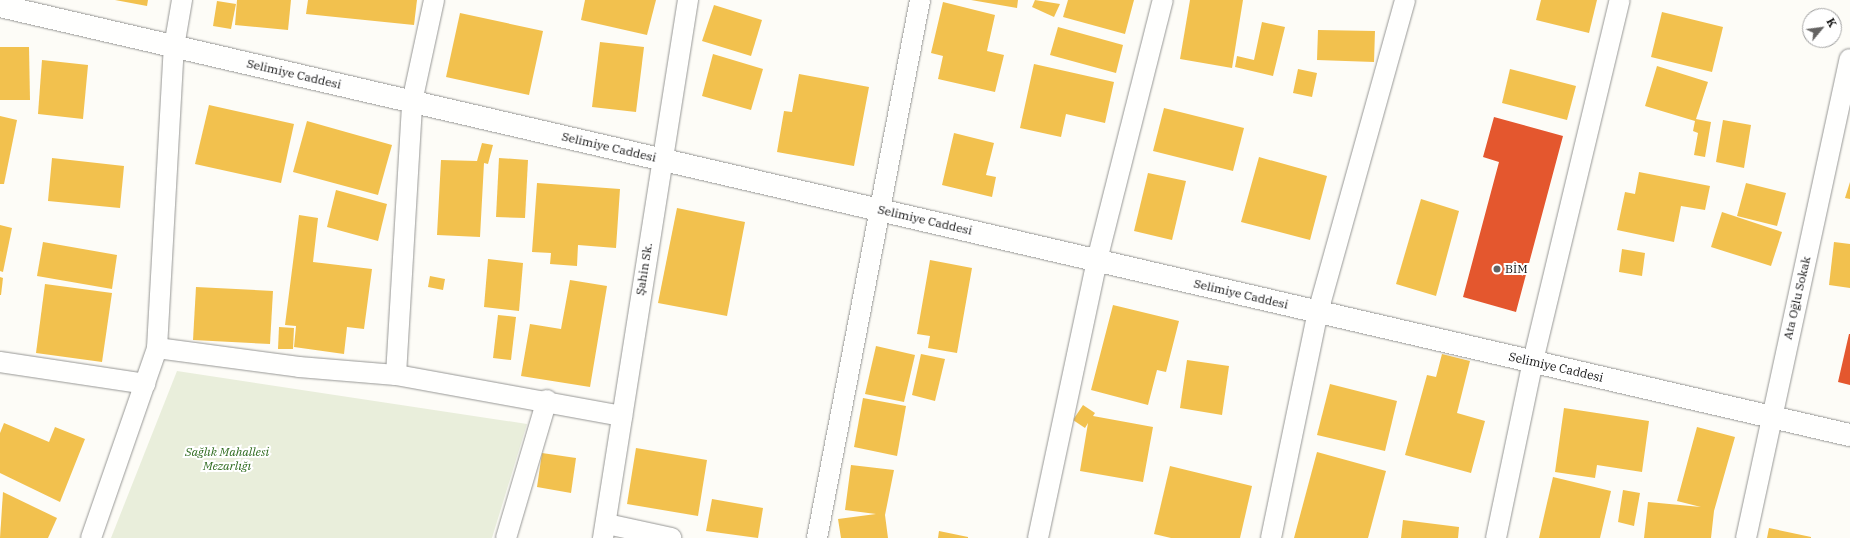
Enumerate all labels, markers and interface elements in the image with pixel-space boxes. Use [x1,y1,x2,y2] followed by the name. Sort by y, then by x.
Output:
[1802,8,1842,48] north arrow
[1823,16,1840,30] text: K
[245,56,343,92] street label: Selimiye Caddesi
[560,129,658,165] street label: Selimiye Caddesi
[876,202,974,238] street label: Selimiye Caddesi
[633,242,655,296] street label: Şahin Sk.
[1780,255,1814,341] street label: Ata Oğlu Sokak
[1505,262,1528,276] place label: BİM
[1492,264,1502,274] marker: BİM
[1192,276,1290,312] street label: Selimiye Caddesi
[1507,349,1605,385] street label: Selimiye Caddesi
[185,445,269,473] park label: Sağlık Mahallesi Mezarlığı

